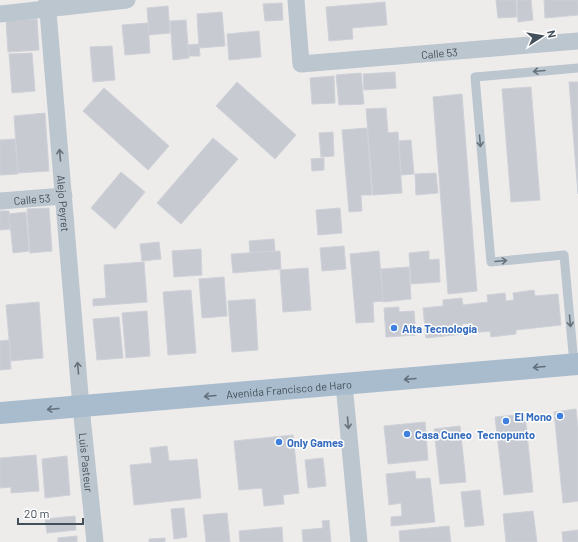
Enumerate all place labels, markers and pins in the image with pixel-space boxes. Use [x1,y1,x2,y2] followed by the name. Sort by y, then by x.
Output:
[402,322,477,335] place label: Alta Tecnología
[389,323,399,333] marker: Alta Tecnología
[515,410,552,423] place label: El Mono
[555,411,565,421] marker: El Mono
[501,416,511,426] marker: Tecnopunto
[415,428,472,441] place label: Casa Cuneo
[477,428,535,441] place label: Tecnopunto
[402,429,412,439] marker: Casa Cuneo
[287,436,344,449] place label: Only Games
[274,437,284,447] marker: Only Games

